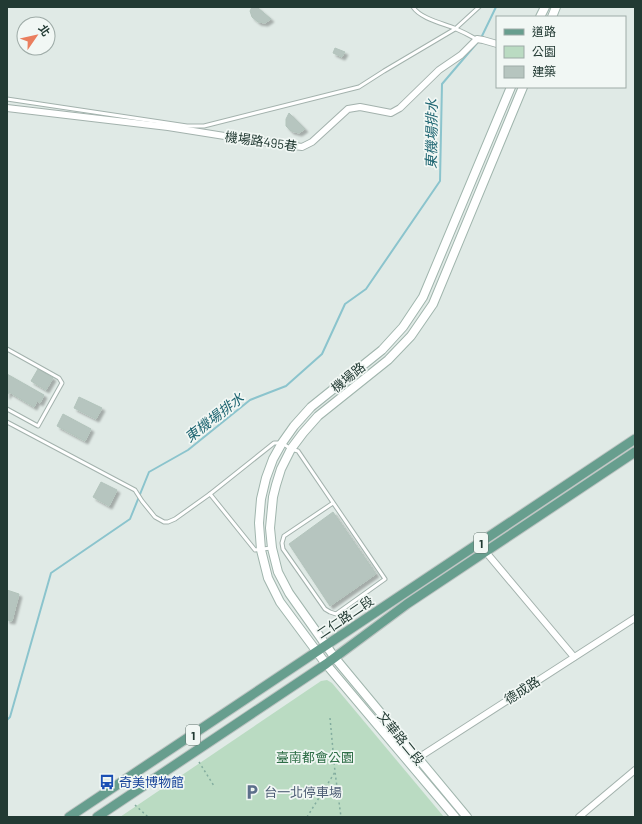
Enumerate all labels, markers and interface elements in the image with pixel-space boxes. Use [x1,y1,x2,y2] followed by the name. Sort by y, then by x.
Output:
[16,16,56,56] north arrow
[496,16,626,88] legend
[36,22,53,38] text: 北
[532,24,556,38] text: 道路
[532,44,556,58] text: 公園
[532,64,556,78] text: 建築
[422,98,440,169] water label: 東機場排水
[224,128,298,154] street label: 機場路495巷
[328,359,368,395] street label: 機場路
[181,388,248,445] water label: 東機場排水
[474,533,488,553] road number: 1
[314,592,376,642] street label: 二仁路二段
[501,673,543,707] street label: 德成路
[374,708,428,768] street label: 文華路二段
[186,725,200,745] road number: 1
[276,749,354,765] park label: 臺南都會公園
[98,773,116,791] bus stop icon: 奇美博物館
[119,774,184,790] place label: 奇美博物館
[243,783,261,801] parking icon: 台一北停車場
[264,784,342,800] place label: 台一北停車場

